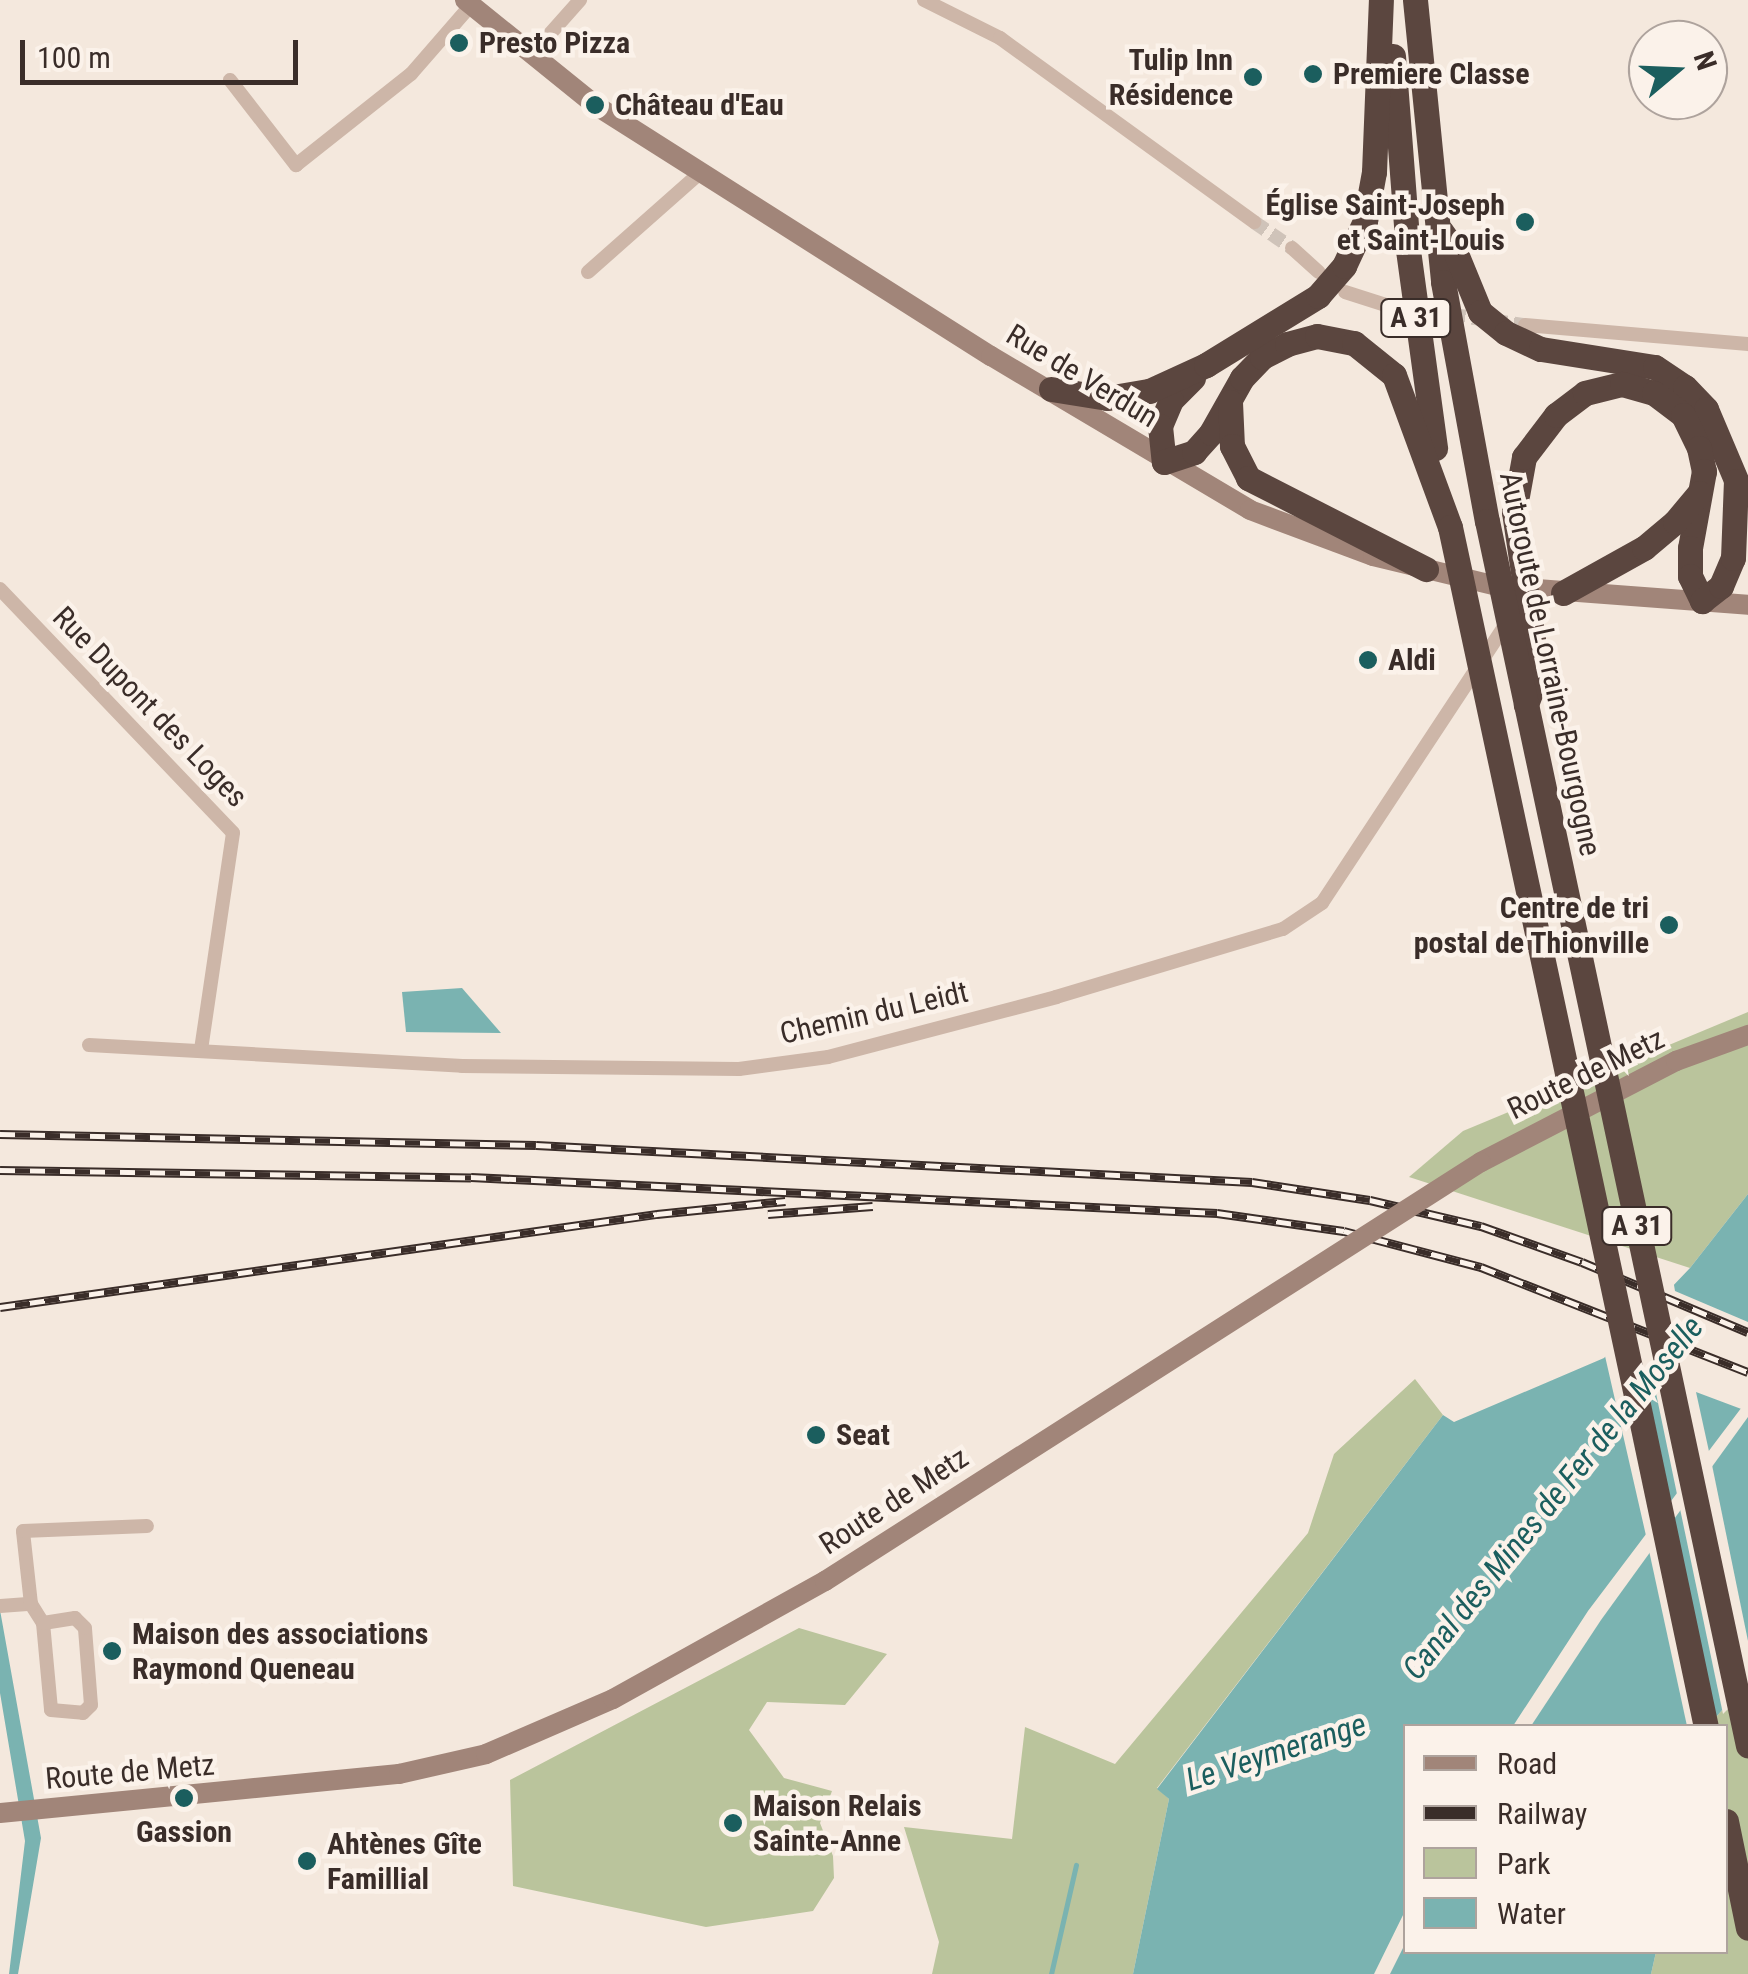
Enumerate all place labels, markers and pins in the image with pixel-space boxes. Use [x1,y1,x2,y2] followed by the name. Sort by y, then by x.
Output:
[479,25,630,61] place label: Presto Pizza
[448,32,470,54] marker: Presto Pizza
[1109,42,1233,112] place label: Tulip Inn Résidence
[1333,56,1530,92] place label: Premiere Classe
[1302,63,1324,85] marker: Premiere Classe
[1242,66,1264,88] marker: Tulip Inn Résidence
[615,87,784,123] place label: Château d'Eau
[584,94,606,116] marker: Château d'Eau
[1266,187,1505,258] place label: Église Saint-Joseph et Saint-Louis
[1514,211,1536,233] marker: Église Saint-Joseph et Saint-Louis
[1388,642,1436,678] place label: Aldi
[1357,649,1379,671] marker: Aldi
[1413,890,1649,960] place label: Centre de tri postal de Thionville
[1658,914,1680,936] marker: Centre de tri postal de Thionville
[836,1417,890,1453] place label: Seat
[805,1424,827,1446] marker: Seat
[132,1616,428,1686] place label: Maison des associations Raymond Queneau
[101,1640,123,1662] marker: Maison des associations Raymond Queneau
[173,1787,195,1809] marker: Gassion
[753,1788,922,1858] place label: Maison Relais Sainte-Anne
[722,1812,744,1834] marker: Maison Relais Sainte-Anne
[136,1814,232,1850] place label: Gassion
[327,1826,482,1896] place label: Ahtènes Gîte Famillial
[296,1850,318,1872] marker: Ahtènes Gîte Famillial

